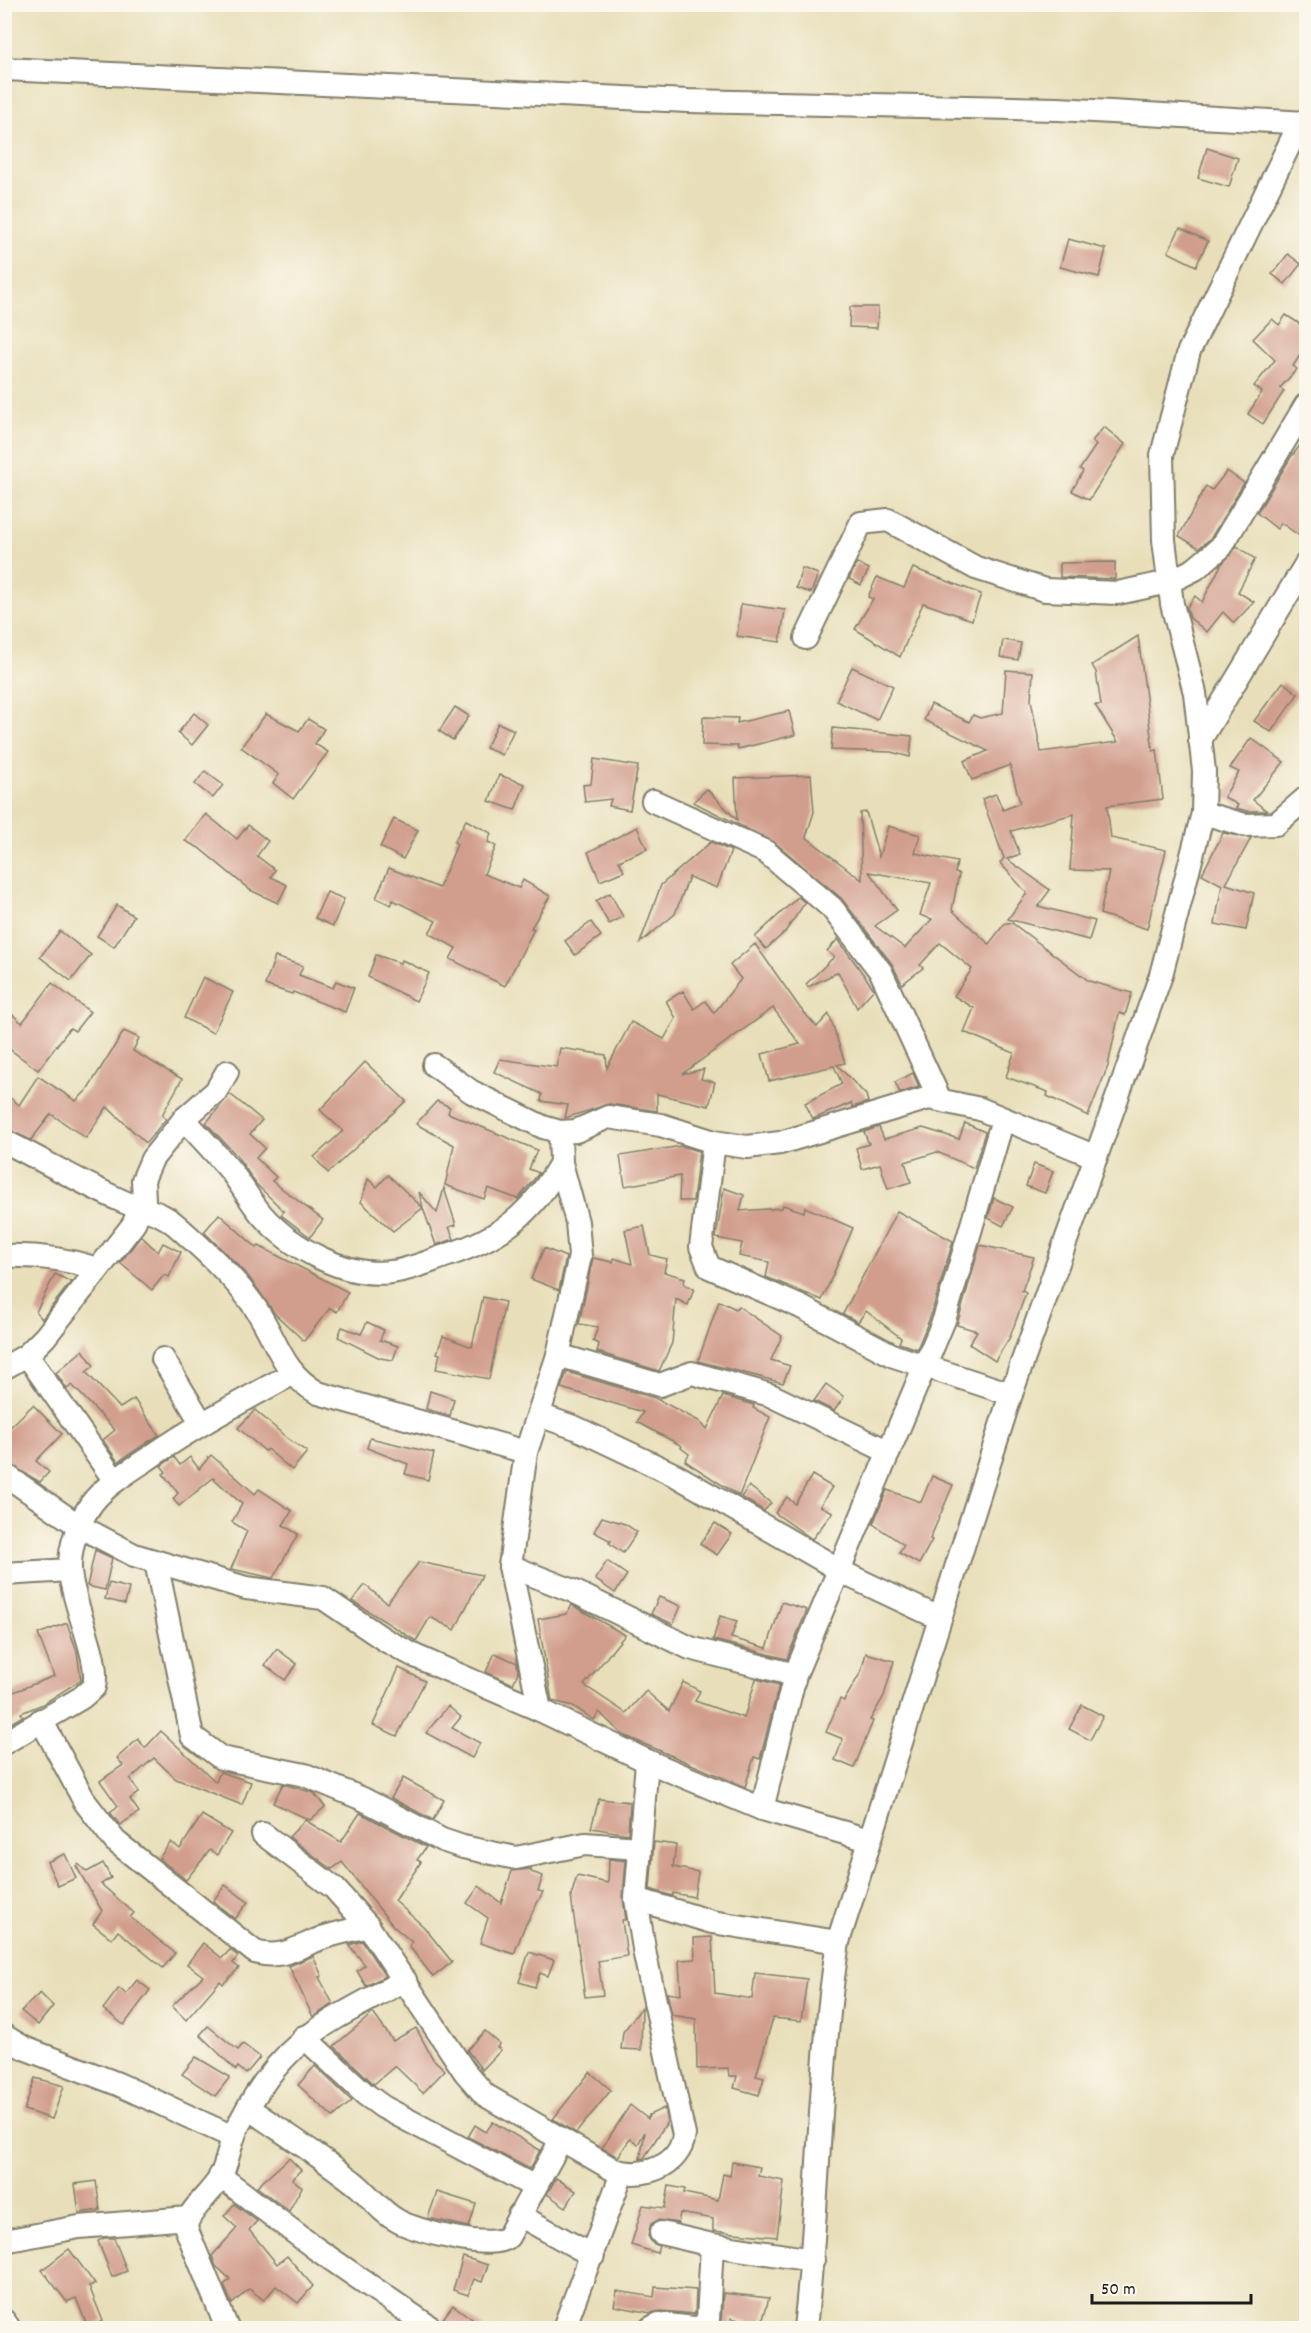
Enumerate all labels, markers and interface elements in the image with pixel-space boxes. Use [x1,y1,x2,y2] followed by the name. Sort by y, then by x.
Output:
[1092,2267,1251,2305] scale bar
[1101,2278,1136,2303] text: 50 m

